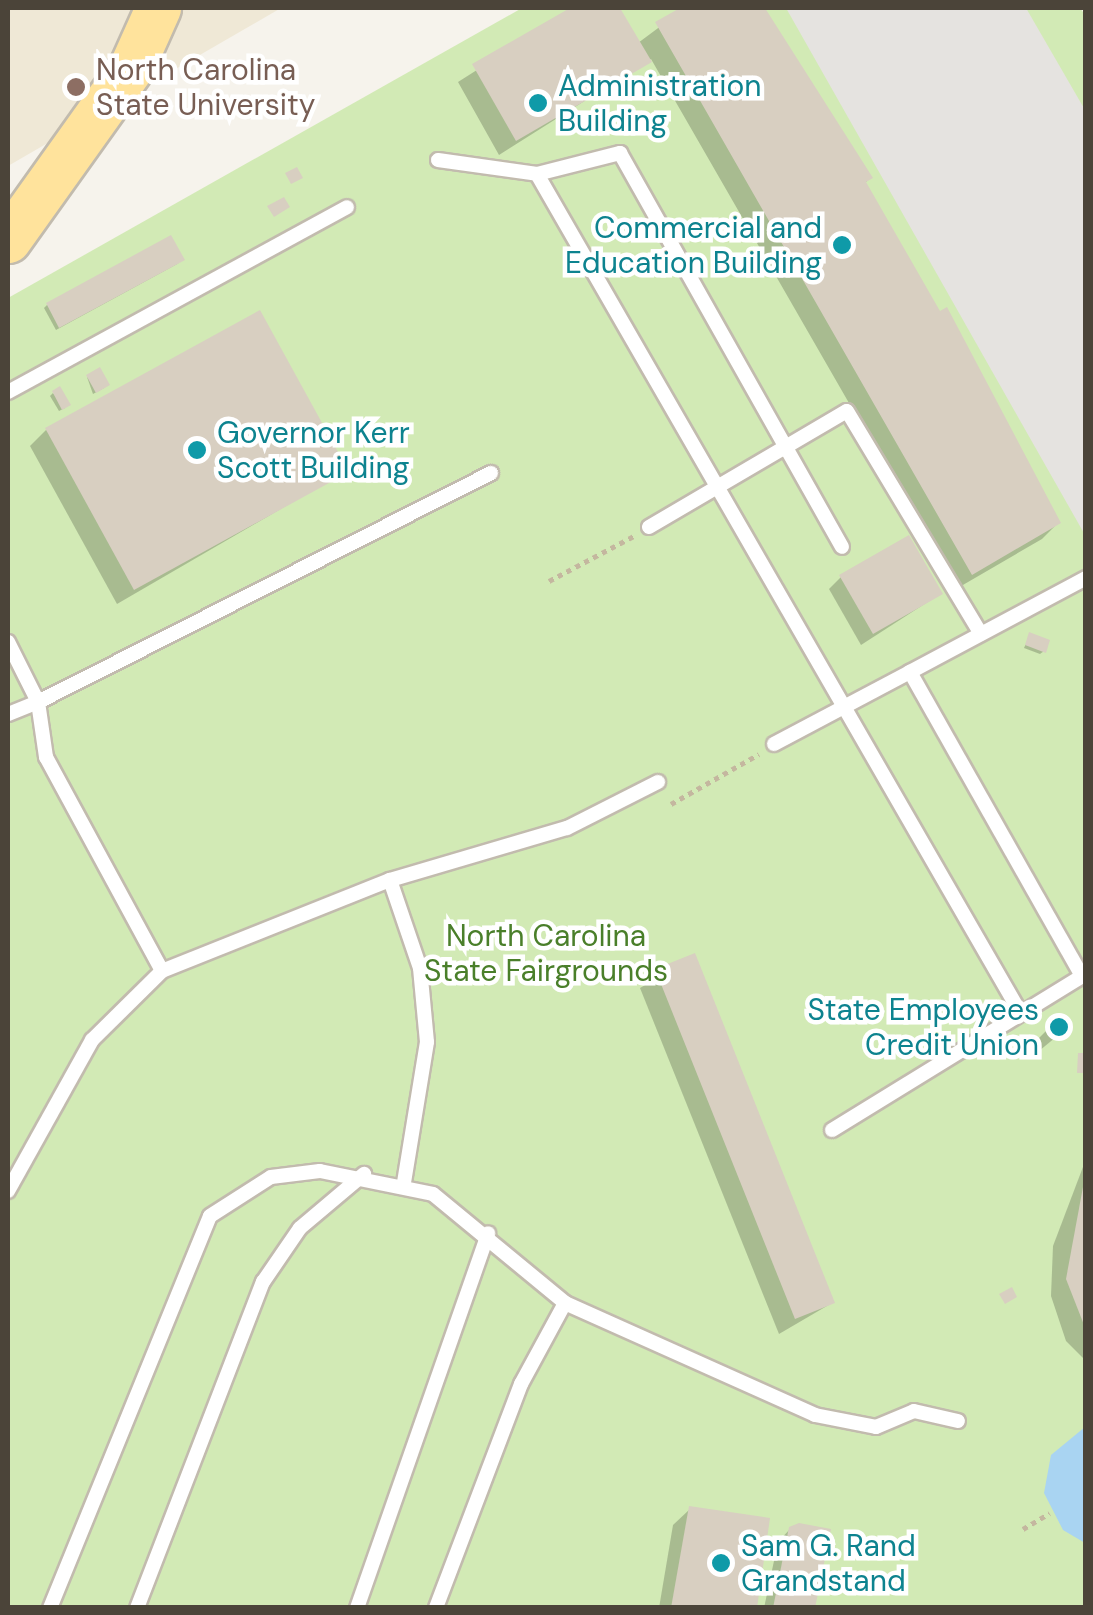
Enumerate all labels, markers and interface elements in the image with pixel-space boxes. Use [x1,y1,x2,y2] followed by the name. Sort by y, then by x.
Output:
[96,52,315,122] place label: North Carolina State University
[558,68,761,138] place label: Administration Building
[65,76,87,98] marker: North Carolina State University
[527,92,549,114] marker: Administration Building
[565,210,822,280] place label: Commercial and Education Building
[831,234,853,256] marker: Commercial and Education Building
[217,415,410,486] place label: Governor Kerr Scott Building
[186,439,208,461] marker: Governor Kerr Scott Building
[424,918,668,988] park label: North Carolina State Fairgrounds
[807,992,1039,1062] place label: State Employees Credit Union
[1048,1016,1070,1038] marker: State Employees Credit Union
[741,1528,916,1598] place label: Sam G. Rand Grandstand
[710,1552,732,1574] marker: Sam G. Rand Grandstand

